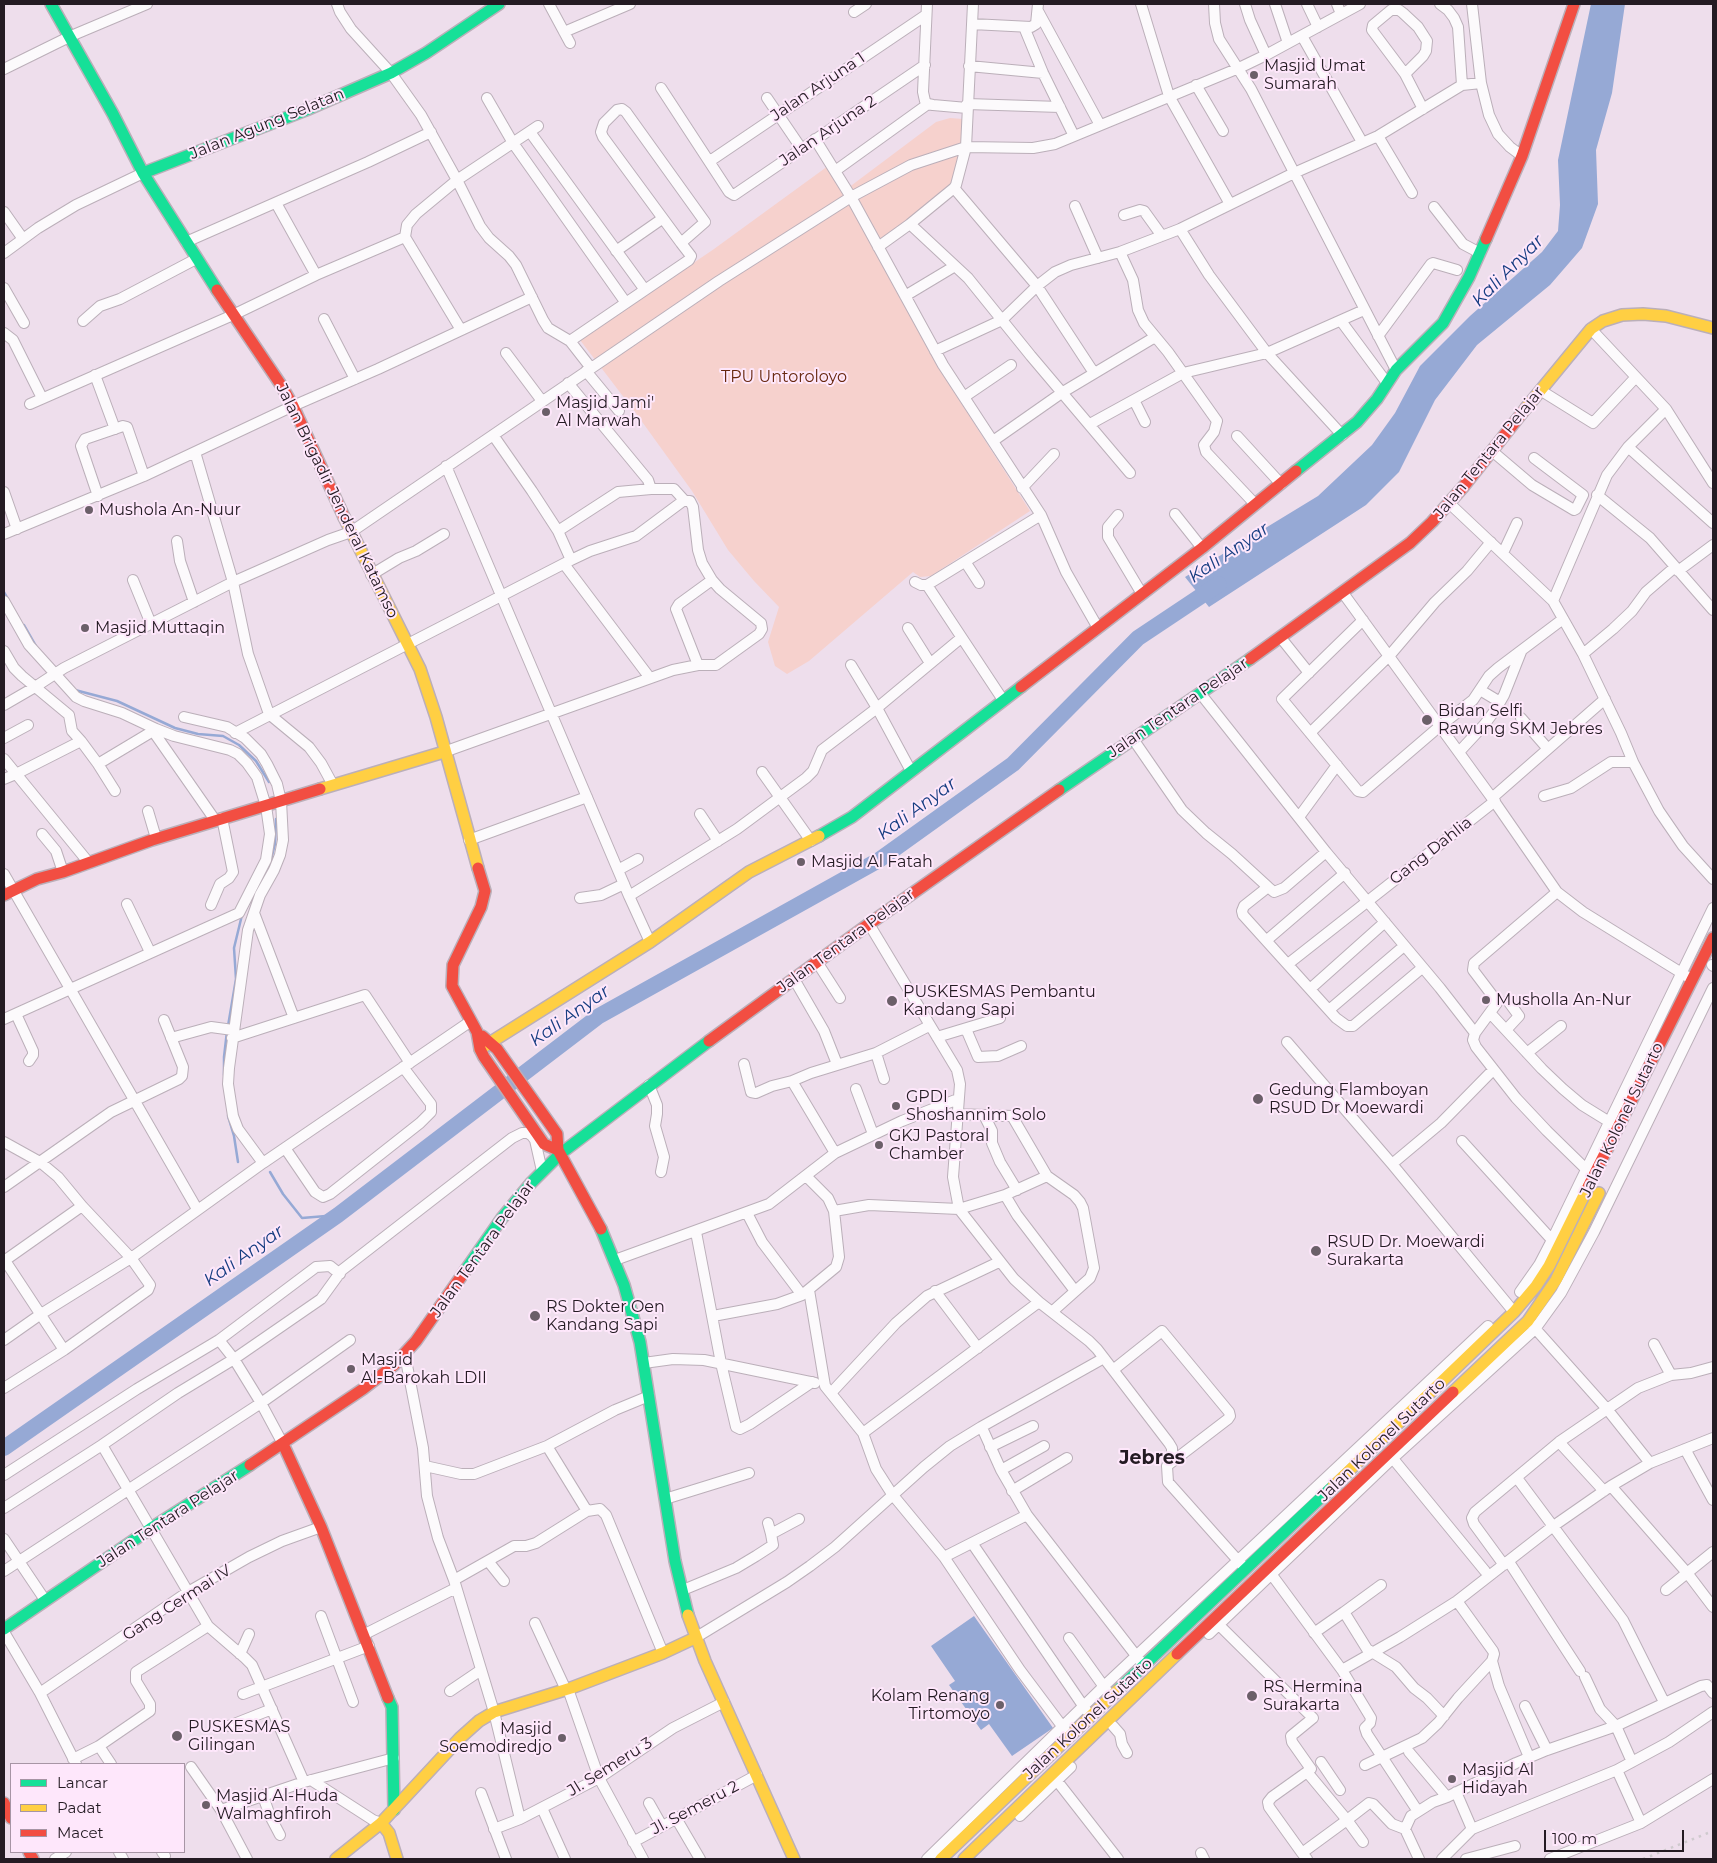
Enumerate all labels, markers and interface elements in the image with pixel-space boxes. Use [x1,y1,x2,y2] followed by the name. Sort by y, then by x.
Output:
[767,48,869,126] street label: Jalan Arjuna 1
[1264,56,1366,94] place label: Masjid Umat Sumarah
[1248,69,1260,81] marker: Masjid Umat Sumarah
[187,84,347,164] street label: Jalan Agung Selatan
[776,92,880,170] street label: Jalan Arjuna 2
[1468,231,1548,311] water label: Kali Anyar
[721,367,847,387] park label: TPU Untoroloyo
[272,381,402,621] street label: Jalan Brigadir Jenderal Katamso
[1430,383,1548,523] street label: Jalan Tentara Pelajar
[556,393,654,431] place label: Masjid Jami' Al Marwah
[540,406,552,418] marker: Masjid Jami' Al Marwah
[99,500,241,520] place label: Mushola An-Nuur
[83,504,95,516] marker: Mushola An-Nuur
[1185,518,1273,588] water label: Kali Anyar
[95,618,225,638] place label: Masjid Muttaqin
[79,622,91,634] marker: Masjid Muttaqin
[1104,654,1252,762] street label: Jalan Tentara Pelajar
[1438,701,1602,739] place label: Bidan Selfi Rawung SKM Jebres
[1420,713,1434,727] marker: Bidan Selfi Rawung SKM Jebres
[873,773,961,845] water label: Kali Anyar
[1386,813,1476,889] street label: Gang Dahlia
[811,852,933,872] place label: Masjid Al Fatah
[795,856,807,868] marker: Masjid Al Fatah
[774,885,918,997] street label: Jalan Tentara Pelajar
[526,981,614,1051] water label: Kali Anyar
[903,982,1096,1020] place label: PUSKESMAS Pembantu Kandang Sapi
[1496,990,1632,1010] place label: Musholla An-Nur
[885,994,899,1008] marker: PUSKESMAS Pembantu Kandang Sapi
[1480,994,1492,1006] marker: Musholla An-Nur
[1576,1040,1668,1200] street label: Jalan Kolonel Sutarto
[1269,1080,1429,1118] place label: Gedung Flamboyan RSUD Dr Moewardi
[906,1087,1046,1125] place label: GPDI Shoshannim Solo
[1251,1092,1265,1106] marker: Gedung Flamboyan RSUD Dr Moewardi
[890,1100,902,1112] marker: GPDI Shoshannim Solo
[889,1126,989,1164] place label: GKJ Pastoral Chamber
[873,1139,885,1151] marker: GKJ Pastoral Chamber
[427,1177,539,1321] street label: Jalan Tentara Pelajar
[200,1221,288,1291] water label: Kali Anyar
[1327,1232,1485,1270] place label: RSUD Dr. Moewardi Surakarta
[1309,1244,1323,1258] marker: RSUD Dr. Moewardi Surakarta
[546,1297,665,1335] place label: RS Dokter Oen Kandang Sapi
[528,1309,542,1323] marker: RS Dokter Oen Kandang Sapi
[361,1350,487,1388] place label: Masjid Al-Barokah LDII
[345,1363,357,1375] marker: Masjid Al-Barokah LDII
[1314,1374,1450,1506] street label: Jalan Kolonel Sutarto
[1119,1447,1185,1469] district label: Jebres
[94,1466,242,1572] street label: Jalan Tentara Pelajar
[119,1561,235,1645] street label: Gang Cermai IV
[1019,1654,1157,1784] street label: Jalan Kolonel Sutarto
[1263,1677,1363,1715] place label: RS. Hermina Surakarta
[871,1686,990,1724] place label: Kolam Renang Tirtomoyo
[1245,1689,1259,1703] marker: RS. Hermina Surakarta
[994,1699,1006,1711] marker: Kolam Renang Tirtomoyo
[188,1717,290,1755] place label: PUSKESMAS Gilingan
[439,1719,552,1757] place label: Masjid Soemodiredjo
[170,1729,184,1743] marker: PUSKESMAS Gilingan
[556,1732,568,1744] marker: Masjid Soemodiredjo
[564,1733,656,1801] street label: Jl. Semeru 3
[1462,1760,1534,1798] place label: Masjid Al Hidayah
[10,1763,185,1853] legend
[57,1773,108,1792] text: Lancar
[1446,1773,1458,1785] marker: Masjid Al Hidayah
[648,1777,742,1839] street label: Jl. Semeru 2
[216,1786,338,1824] place label: Masjid Al-Huda Walmaghfiroh
[57,1798,102,1817] text: Padat
[200,1799,212,1811] marker: Masjid Al-Huda Walmaghfiroh
[1547,1820,1687,1852] scale bar
[57,1823,104,1842] text: Macet
[1552,1829,1597,1848] text: 100 m

